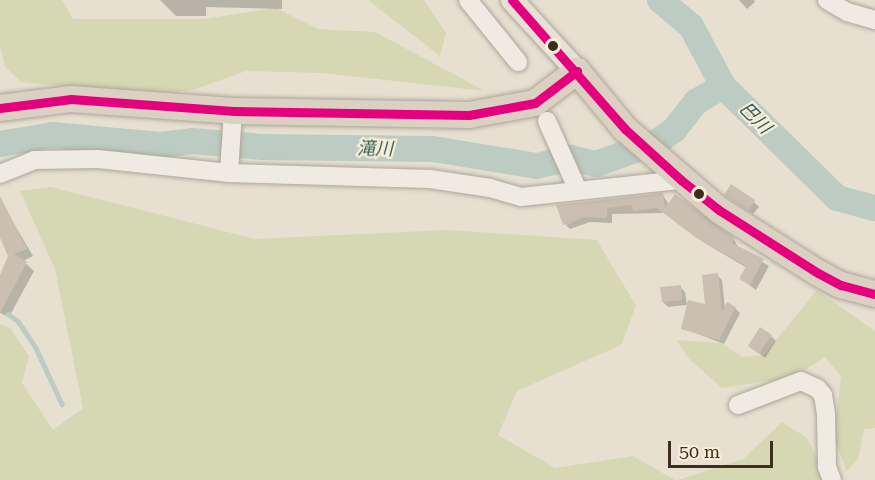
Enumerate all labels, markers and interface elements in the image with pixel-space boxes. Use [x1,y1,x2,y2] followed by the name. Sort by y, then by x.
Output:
[547,40,559,52] unlabelled marker
[735,98,775,138] water label: 巴川
[357,138,393,160] water label: 滝川
[693,188,705,200] unlabelled marker
[671,429,776,467] scale bar
[679,441,720,462] text: 50 m

